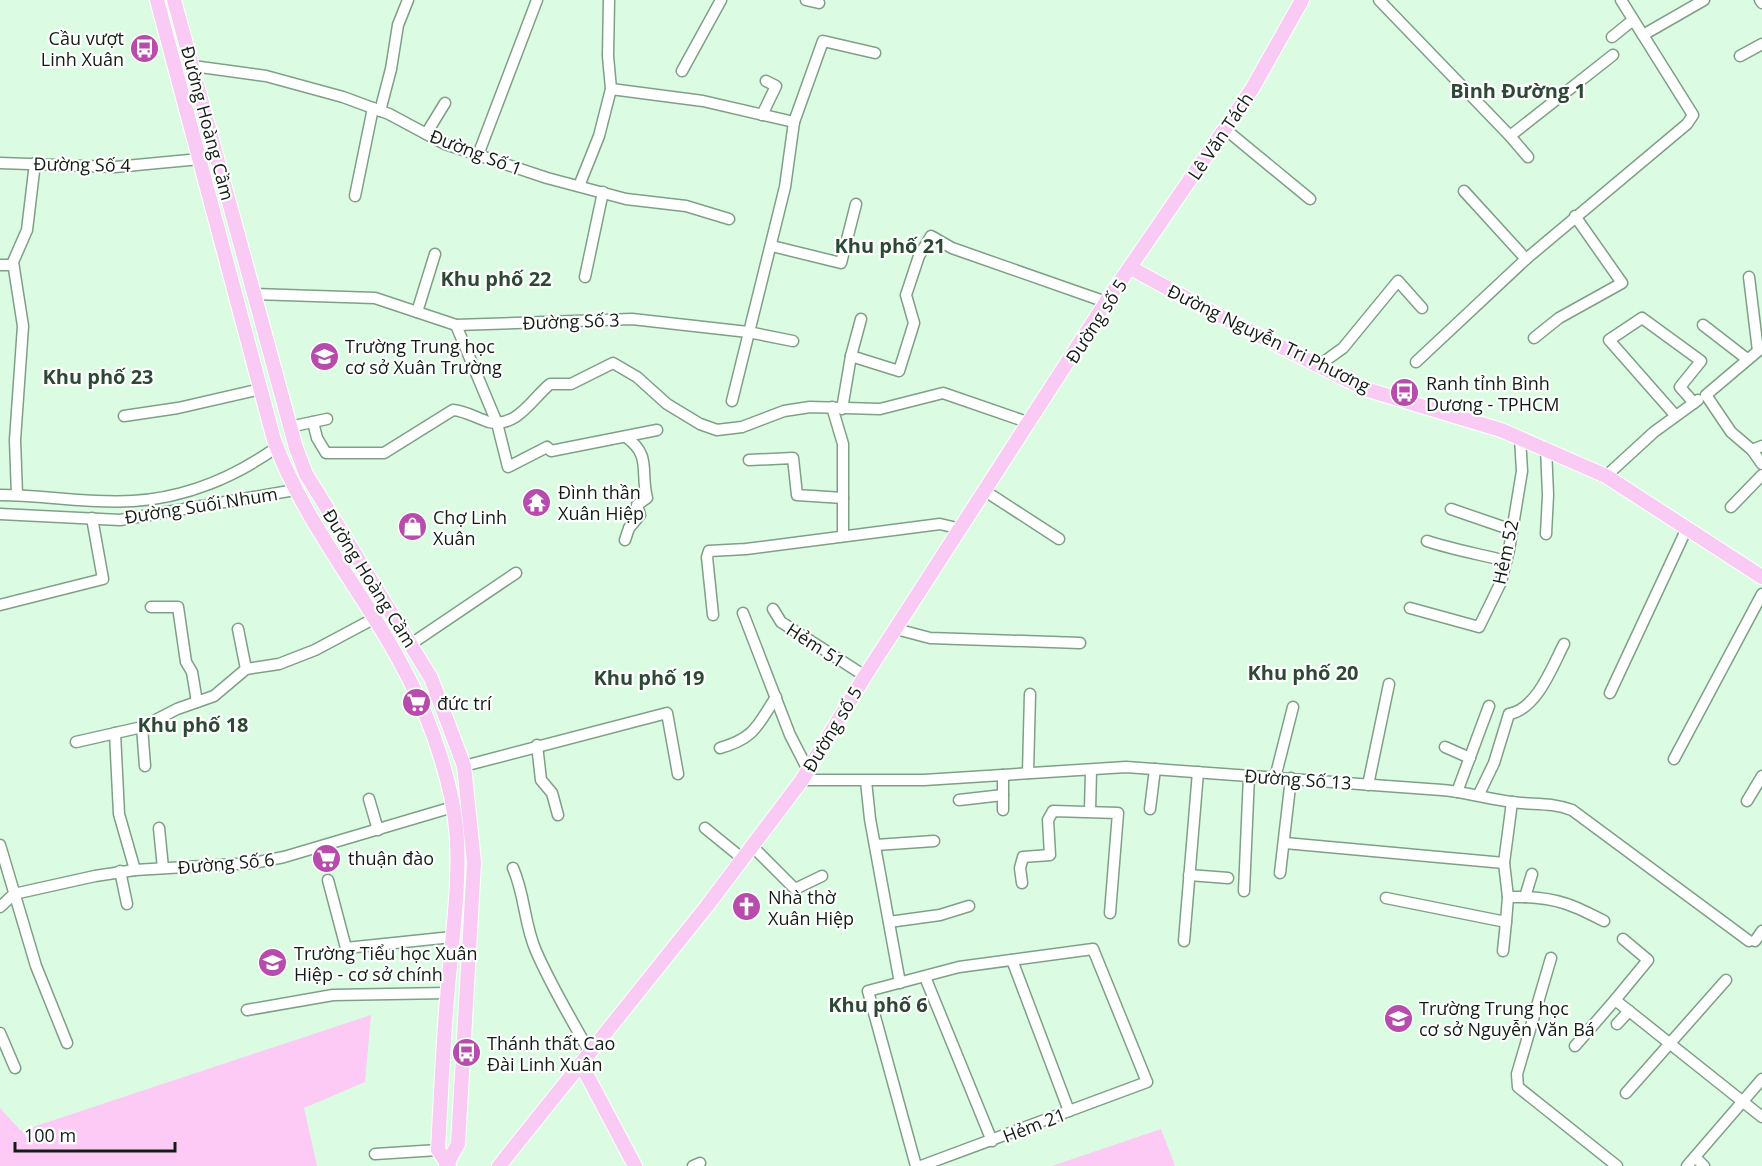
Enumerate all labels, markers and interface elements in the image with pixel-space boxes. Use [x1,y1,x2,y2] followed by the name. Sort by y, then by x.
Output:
[41,26,124,71] place label: Cầu vượt Linh Xuân
[129,32,161,64] bus stop icon: Cầu vượt Linh Xuân
[176,43,240,203] street label: Đường Hoàng Cầm
[1450,77,1586,104] district label: Bình Đường 1
[1182,88,1258,184] street label: Lê Văn Tách
[426,123,526,181] street label: Đường Số 1
[33,151,131,177] street label: Đường Số 4
[834,232,946,259] district label: Khu phố 21
[440,265,552,292] district label: Khu phố 22
[1060,274,1132,368] street label: Đường số 5
[1164,278,1375,398] street label: Đường Nguyễn Tri Phương
[522,307,620,335] street label: Đường Số 3
[345,334,502,379] place label: Trường Trung học cơ sở Xuân Trường
[308,340,340,372] school or university icon: Trường Trung học cơ sở Xuân Trường
[42,363,154,390] district label: Khu phố 23
[1426,371,1559,416] place label: Ranh tỉnh Bình Dương - TPHCM
[1389,377,1421,409] bus stop icon: Ranh tỉnh Bình Dương - TPHCM
[558,480,644,525] place label: Đình thần Xuân Hiệp
[123,481,279,529] street label: Đường Suối Nhum
[521,486,553,518] temple icon: Đình thần Xuân Hiệp
[318,504,422,652] street label: Đường Hoàng Cầm
[433,505,507,550] place label: Chợ Linh Xuân
[396,511,428,543] shop icon: Chợ Linh Xuân
[1486,518,1524,586] street label: Hẻm 52
[782,617,850,673] street label: Hẻm 51
[1247,659,1359,686] district label: Khu phố 20
[593,664,705,691] district label: Khu phố 19
[797,682,867,776] street label: Đường số 5
[400,687,432,719] supermarket icon: đức trí
[437,691,492,715] place label: đức trí
[137,711,249,738] district label: Khu phố 18
[1244,763,1352,795] street label: Đường Số 13
[311,842,343,874] supermarket icon: thuận đào
[348,846,434,870] place label: thuận đào
[177,847,275,879] street label: Đường Số 6
[768,885,854,930] place label: Nhà thờ Xuân Hiệp
[731,891,763,923] church icon: Nhà thờ Xuân Hiệp
[294,941,478,986] place label: Trường Tiểu học Xuân Hiệp - cơ sở chính
[257,947,289,979] school or university icon: Trường Tiểu học Xuân Hiệp - cơ sở chính
[828,991,928,1018] district label: Khu phố 6
[1419,996,1595,1041] place label: Trường Trung học cơ sở Nguyễn Văn Bá
[1382,1002,1414,1034] school or university icon: Trường Trung học cơ sở Nguyễn Văn Bá
[487,1031,615,1076] place label: Thánh thất Cao Đài Linh Xuân
[450,1037,482,1069] bus stop icon: Thánh thất Cao Đài Linh Xuân
[999,1102,1069,1148] street label: Hẻm 21
[15,1115,176,1153] scale bar
[24,1123,76,1147] text: 100 m

